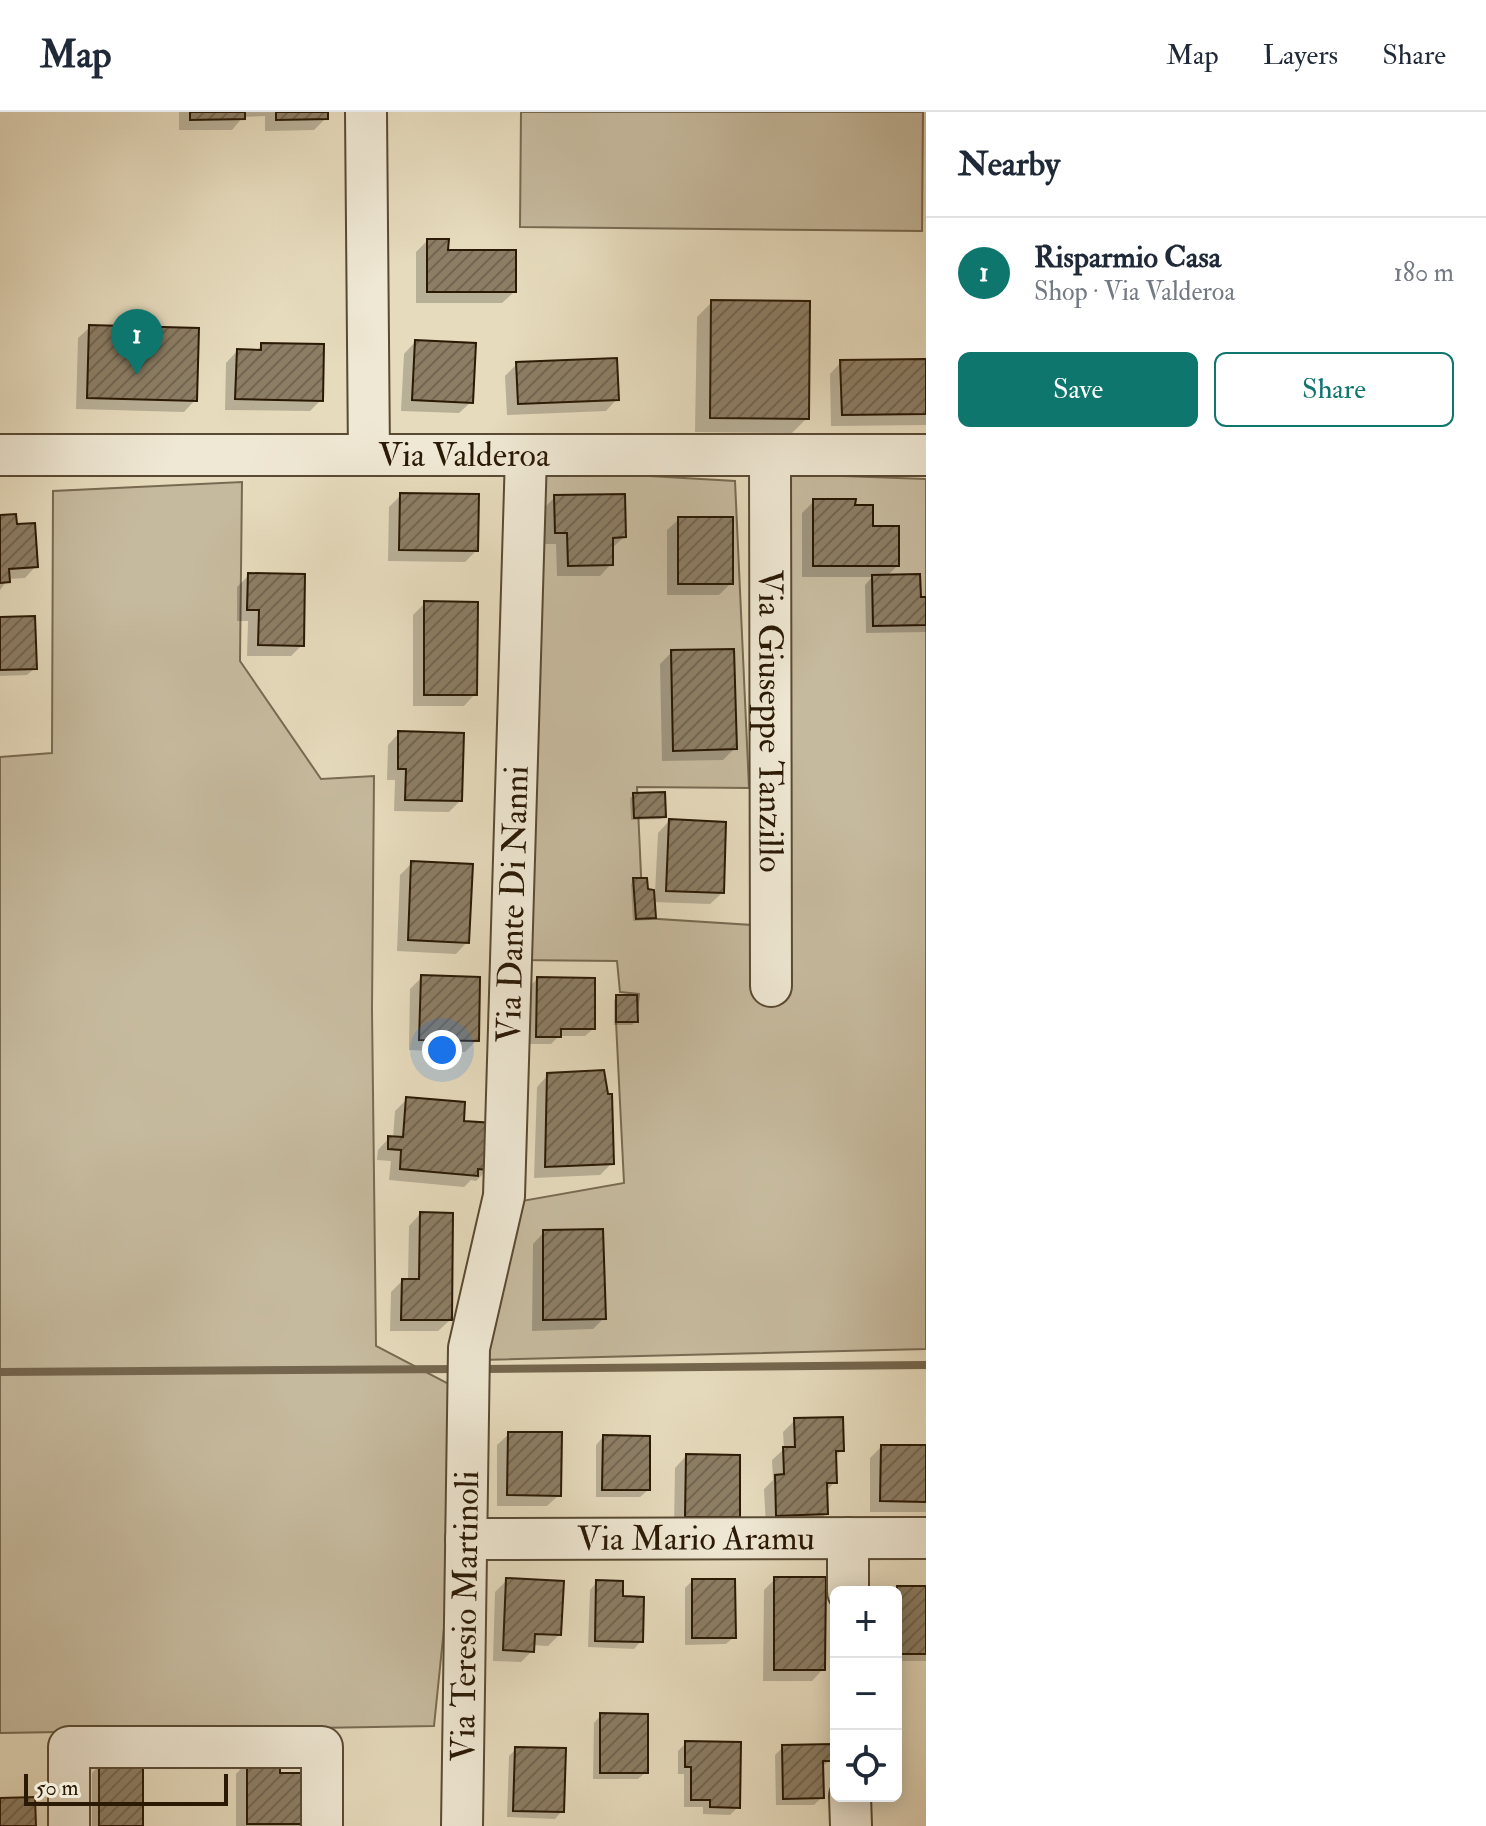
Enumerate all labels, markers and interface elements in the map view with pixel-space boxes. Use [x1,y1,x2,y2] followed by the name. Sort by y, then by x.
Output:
[40,31,111,79] text: Map
[1166,38,1219,73] text: Map
[1263,38,1338,73] text: Layers
[1382,38,1446,73] text: Share
[958,143,1060,186] text: Nearby
[1034,239,1221,276] text: Risparmio Casa
[979,257,989,289] text: 1
[1394,257,1454,289] text: 180 m
[1034,276,1235,308] text: Shop · Via Valderoa
[111,309,163,375] pin: 1
[958,352,1198,427] button: Save
[1214,352,1454,427] button: Share
[378,434,551,477] street label: Via Valderoa
[749,569,792,873] street label: Via Giuseppe Tanzillo
[487,765,538,1043] street label: Via Dante Di Nanni
[422,1030,462,1070] your location
[441,1470,489,1762] street label: Via Teresio Martinoli
[577,1517,815,1560] street label: Via Mario Aramu
[830,1586,902,1802] map controls
[830,1586,902,1658] button: +
[830,1658,902,1730] button: −
[830,1730,902,1802] button: locate
[24,1770,228,1806] scale bar
[36,1774,78,1802] text: 50 m

